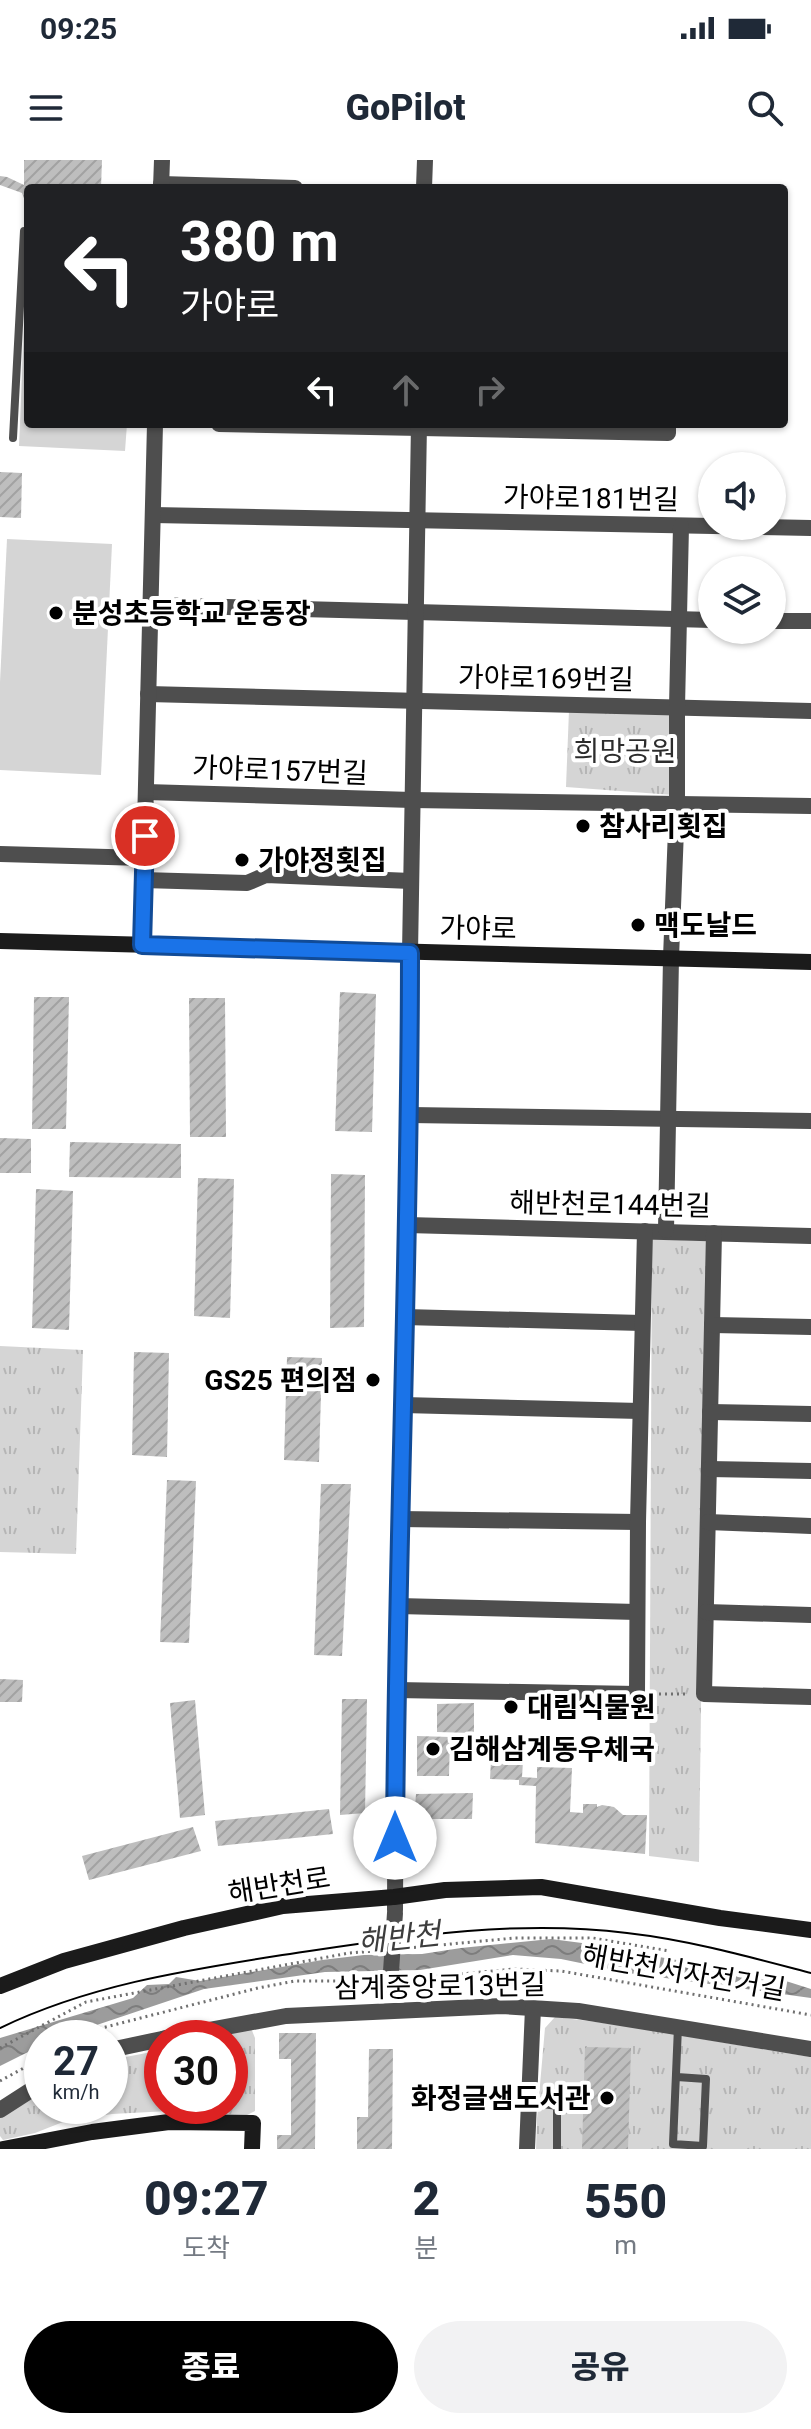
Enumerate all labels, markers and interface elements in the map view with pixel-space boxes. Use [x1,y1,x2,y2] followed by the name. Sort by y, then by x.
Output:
[40,11,117,46] text: 09:25
[24,86,68,130] icon: menu
[743,86,787,130] icon: search
[345,87,466,129] text: GoPilot
[180,209,339,275] text: 380 m
[48,216,152,320] icon: left
[180,285,279,327] text: 가야로
[300,368,344,412] icon: left
[384,368,428,412] icon: ahead
[468,368,512,412] icon: right
[698,452,786,644] map controls
[698,452,786,540] button: sound
[503,480,679,517] street label: 가야로181번길
[698,556,786,644] button: layers
[72,597,311,630] place label: 분성초등학교 운동장
[47,604,65,622] marker: 분성초등학교 운동장
[458,660,634,697] street label: 가야로169번길
[573,735,677,768] park label: 희망공원
[191,751,369,790] street label: 가야로157번길
[111,802,179,870] pin
[599,810,728,843] place label: 참사리횟집
[123,814,167,858] icon: arrive
[574,817,592,835] marker: 참사리횟집
[258,844,387,877] place label: 가야정횟집
[233,851,251,869] marker: 가야정횟집
[654,909,757,942] place label: 맥도날드
[439,911,517,946] street label: 가야로
[629,916,647,934] marker: 맥도날드
[509,1186,711,1223] street label: 해반천로144번길
[204,1364,357,1397] place label: GS25 편의점
[364,1371,382,1389] marker: GS25 편의점
[527,1691,656,1724] place label: 대림식물원
[502,1698,520,1716] marker: 대림식물원
[449,1733,655,1766] place label: 김해삼계동우체국
[424,1740,442,1758] marker: 김해삼계동우체국
[353,1796,437,1880] position arrow
[226,1861,333,1910] street label: 해반천로
[356,1915,445,1959] water label: 해반천
[580,1938,788,2007] street label: 해반천서자전거길
[334,1968,546,2005] street label: 삼계중앙로13번길
[144,2020,248,2124] speed limit sign: 30
[53,2038,99,2085] text: 27
[53,2080,99,2104] text: km/h
[411,2082,591,2115] place label: 화정글샘도서관
[598,2089,616,2107] marker: 화정글샘도서관
[144,2170,269,2227] text: 09:27
[412,2170,440,2227] text: 2
[584,2173,667,2230] text: 550
[614,2230,637,2260] text: m
[182,2233,230,2263] text: 도착
[414,2233,438,2263] text: 분
[24,2321,398,2413] button: 종료
[414,2321,787,2413] button: 공유

